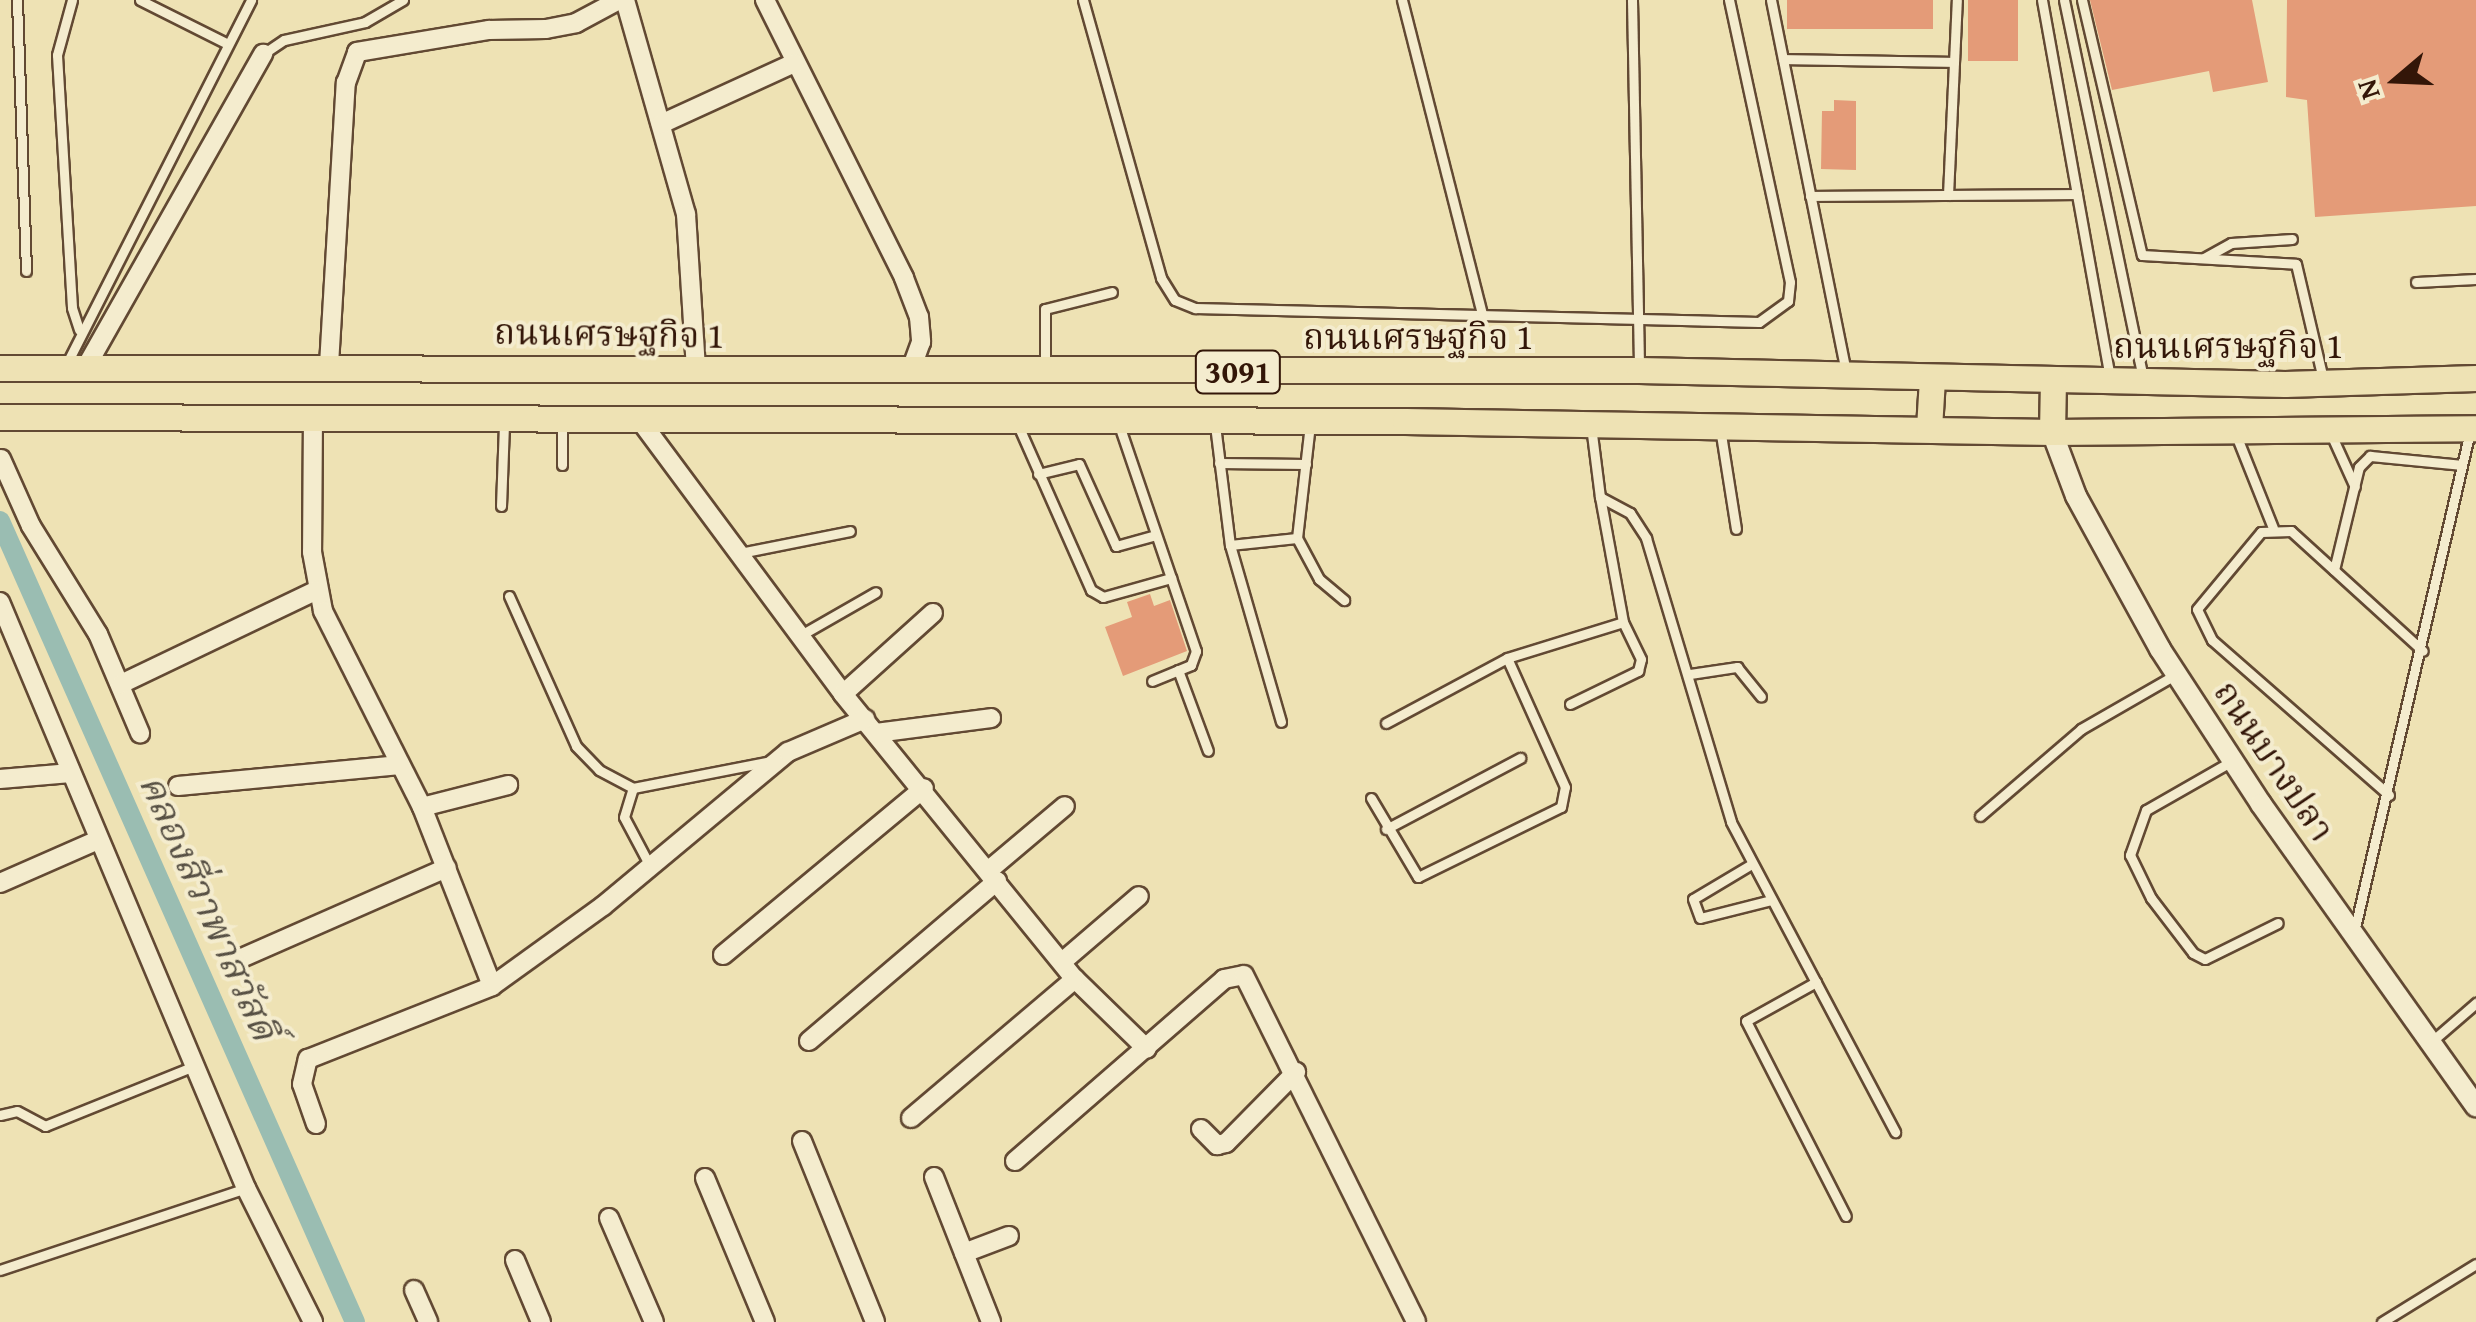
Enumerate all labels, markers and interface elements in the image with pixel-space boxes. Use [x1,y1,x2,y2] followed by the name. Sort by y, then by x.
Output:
[2346,30,2446,130] north arrow
[2345,74,2390,105] text: N
[494,311,724,357] street label: ถนนเศรษฐกิจ 1
[1303,316,1533,358] street label: ถนนเศรษฐกิจ 1
[2113,325,2343,367] street label: ถนนเศรษฐกิจ 1
[1193,345,1283,399] road number: 3091
[2205,673,2343,849] street label: ถนนบางปลา
[130,767,288,1047] water label: คลองสี่วาพาสวัสดิ์

